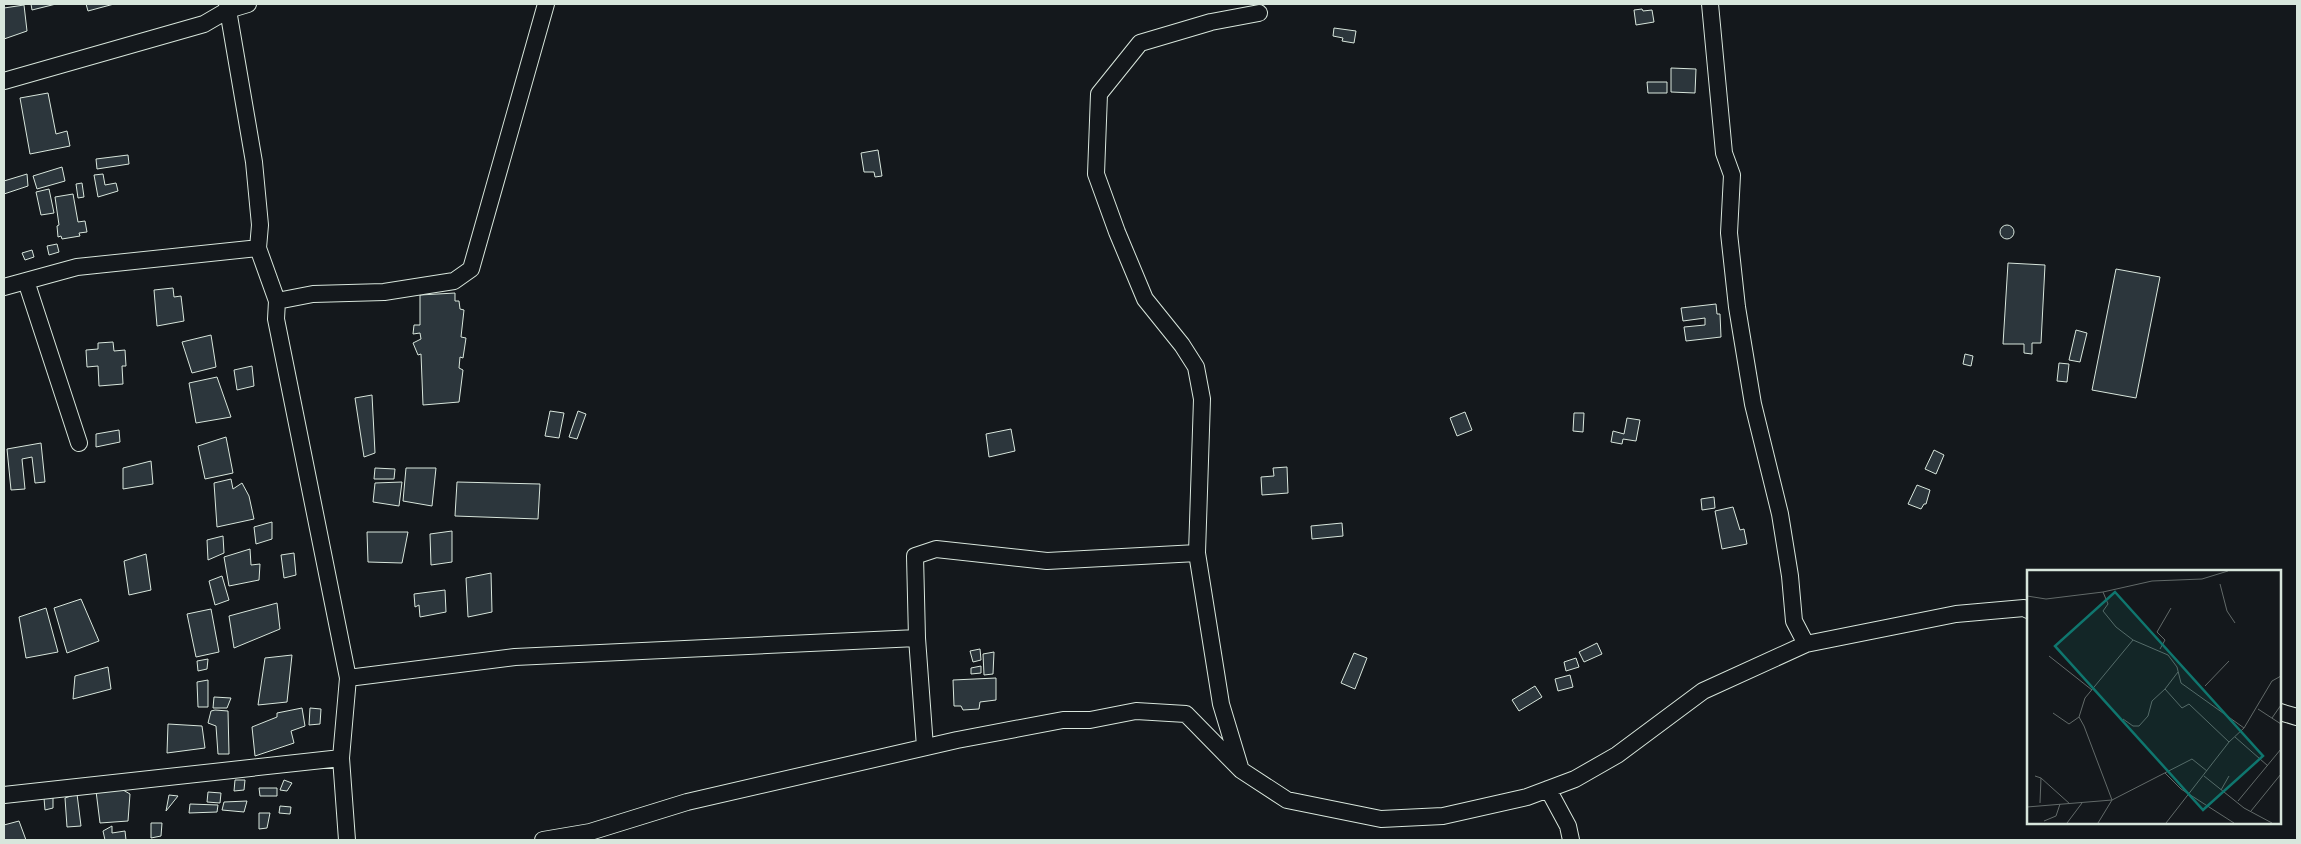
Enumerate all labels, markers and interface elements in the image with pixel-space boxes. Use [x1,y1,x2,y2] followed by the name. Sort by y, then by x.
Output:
[2027,570,2281,824] inset map

